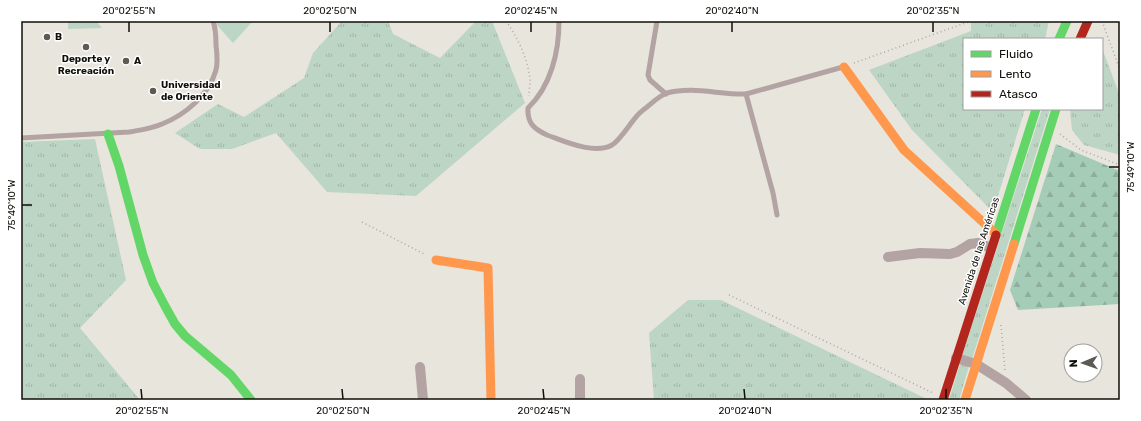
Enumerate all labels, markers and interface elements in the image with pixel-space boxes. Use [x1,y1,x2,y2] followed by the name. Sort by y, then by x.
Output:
[102,5,156,17] text: 20°02'55"N
[303,5,357,17] text: 20°02'50"N
[505,5,557,17] text: 20°02'45"N
[705,5,759,17] text: 20°02'40"N
[906,5,960,17] text: 20°02'35"N
[55,31,62,43] place label: B
[42,32,52,42] marker: B
[963,38,1103,110] legend
[81,42,91,52] marker: Deporte y Recreación
[999,47,1033,61] text: Fluido
[58,53,114,77] place label: Deporte y Recreación
[134,55,142,67] place label: A
[121,56,131,66] marker: A
[999,67,1031,81] text: Lento
[161,79,221,103] place label: Universidad de Oriente
[148,86,158,96] marker: Universidad de Oriente
[999,87,1038,101] text: Atasco
[1125,141,1137,193] text: 75°49'10"W
[6,179,18,231] text: 75°49'10"W
[956,196,1002,306] street label: Avenida de las Américas
[1063,343,1103,383] north arrow
[1067,359,1080,368] text: N
[115,405,169,417] text: 20°02'55"N
[316,405,370,417] text: 20°02'50"N
[518,405,570,417] text: 20°02'45"N
[718,405,772,417] text: 20°02'40"N
[919,405,973,417] text: 20°02'35"N

